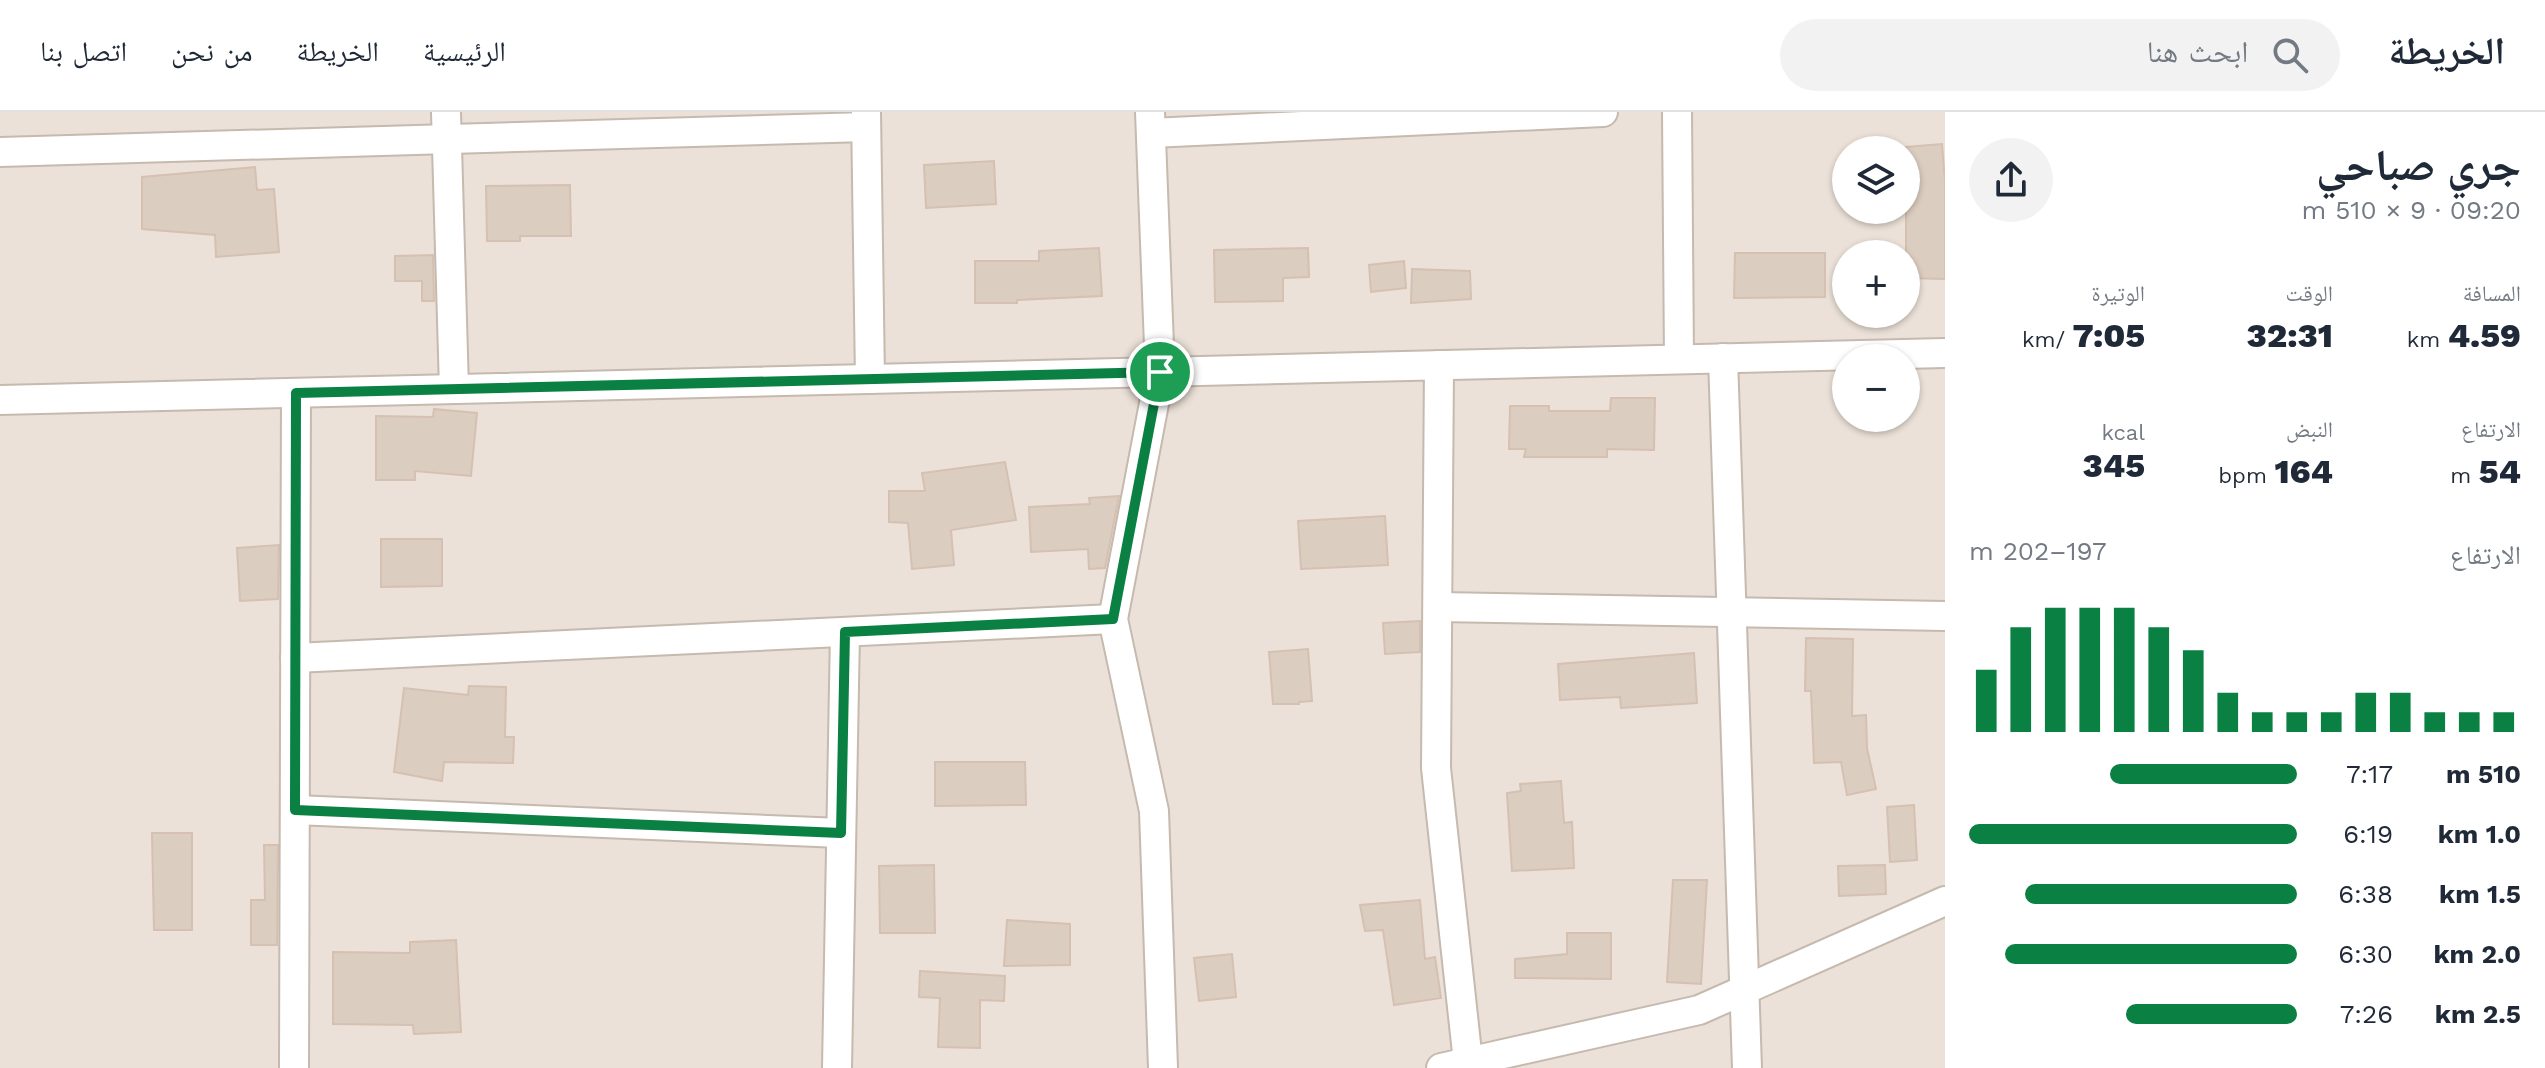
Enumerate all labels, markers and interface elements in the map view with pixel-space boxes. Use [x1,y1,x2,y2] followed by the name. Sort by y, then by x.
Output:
[1780,19,2340,91] search box
[2388,29,2505,73] text: الخريطة
[2268,33,2312,77] icon: search
[2147,34,2248,69] text: ابحث هنا
[40,35,127,68] text: اتصل بنا
[171,35,253,68] text: من نحن
[297,35,379,68] text: الخريطة
[423,35,506,68] text: الرئيسية
[1832,136,1920,432] map controls
[1832,136,1920,224] button: layers
[1969,138,2053,222] button: share
[2316,139,2521,191] text: جري صباحي
[2302,195,2521,225] text: 09:20 · 9 × 510 m
[1832,240,1920,328] button: +
[2091,281,2145,306] text: الوتيرة
[2286,281,2333,306] text: الوقت
[2463,281,2521,306] text: المسافة
[2073,315,2145,355] text: 7:05
[2246,315,2333,355] text: 32:31
[2448,315,2521,355] text: 4.59
[2022,327,2073,352] text: /km
[2407,327,2448,352] text: km
[1126,338,1194,406] pin
[1832,344,1920,432] button: −
[1138,350,1182,394] icon: arrive
[2286,417,2333,442] text: النبض
[2461,417,2521,442] text: الارتفاع
[2101,420,2145,445] text: kcal
[2082,445,2145,485] text: 345
[2274,451,2333,491] text: 164
[2479,451,2521,491] text: 54
[2218,463,2274,488] text: bpm
[2450,463,2479,488] text: m
[1969,536,2107,566] text: 197–202 m
[2450,540,2521,570] text: الارتفاع
[2346,759,2393,789] text: 7:17
[2446,759,2521,789] text: 510 m
[2343,819,2393,849] text: 6:19
[2438,819,2521,849] text: 1.0 km
[2338,879,2393,909] text: 6:38
[2439,879,2521,909] text: 1.5 km
[2338,939,2393,969] text: 6:30
[2433,939,2521,969] text: 2.0 km
[2340,999,2393,1029] text: 7:26
[2435,999,2521,1029] text: 2.5 km

